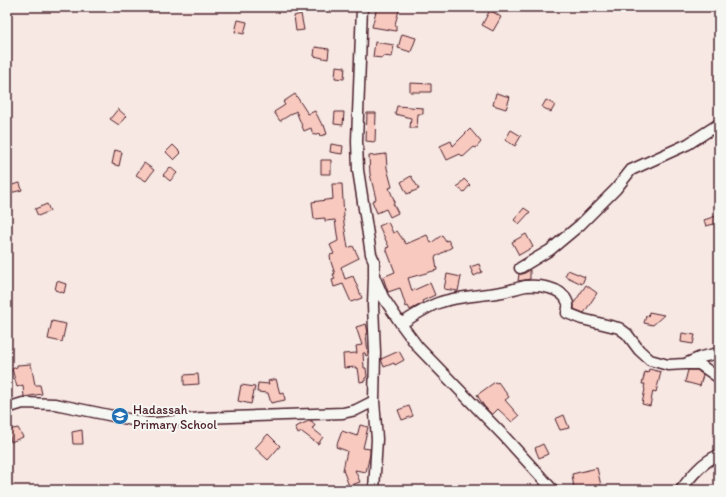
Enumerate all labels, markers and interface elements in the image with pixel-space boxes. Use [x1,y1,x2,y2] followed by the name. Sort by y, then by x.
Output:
[133,402,217,432] place label: Hadassah Primary School
[110,406,130,426] school or university icon: Hadassah Primary School

